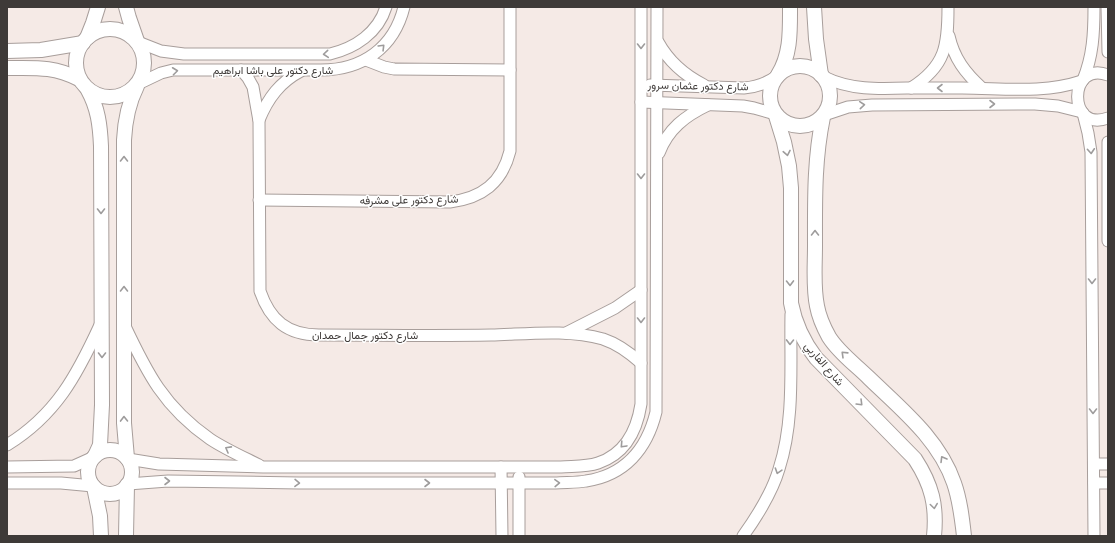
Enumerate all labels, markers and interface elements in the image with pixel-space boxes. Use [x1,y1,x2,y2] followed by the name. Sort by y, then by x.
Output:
[637,43,645,49] one-way arrow
[377,44,385,52] one-way arrow
[323,49,329,58] one-way arrow
[213,64,334,78] street label: شارع دكتور على باشا ابراهيم
[172,66,178,75] one-way arrow
[646,79,749,94] street label: شارع دكتور عثمان سرور
[937,84,943,92] one-way arrow
[989,100,995,108] one-way arrow
[859,101,865,110] one-way arrow
[1086,148,1095,154] one-way arrow
[782,150,790,156] one-way arrow
[120,156,128,162] one-way arrow
[637,173,645,179] one-way arrow
[359,193,459,208] street label: شارع دكتور على مشرفه
[97,208,105,214] one-way arrow
[811,230,819,236] one-way arrow
[1088,278,1096,284] one-way arrow
[786,280,795,286] one-way arrow
[120,286,128,292] one-way arrow
[637,317,645,323] one-way arrow
[312,329,418,343] street label: شارع دكتور جمال حمدان
[786,339,795,345] one-way arrow
[799,339,847,391] street label: شارع الفاربي
[841,351,849,359] one-way arrow
[98,352,106,358] one-way arrow
[855,398,862,406] one-way arrow
[1089,408,1097,414] one-way arrow
[120,416,128,422] one-way arrow
[621,440,628,448] one-way arrow
[225,447,232,454] one-way arrow
[940,456,948,463] one-way arrow
[775,467,783,474] one-way arrow
[164,477,170,485] one-way arrow
[554,478,560,487] one-way arrow
[294,479,300,487] one-way arrow
[424,479,430,487] one-way arrow
[929,502,938,509] one-way arrow

